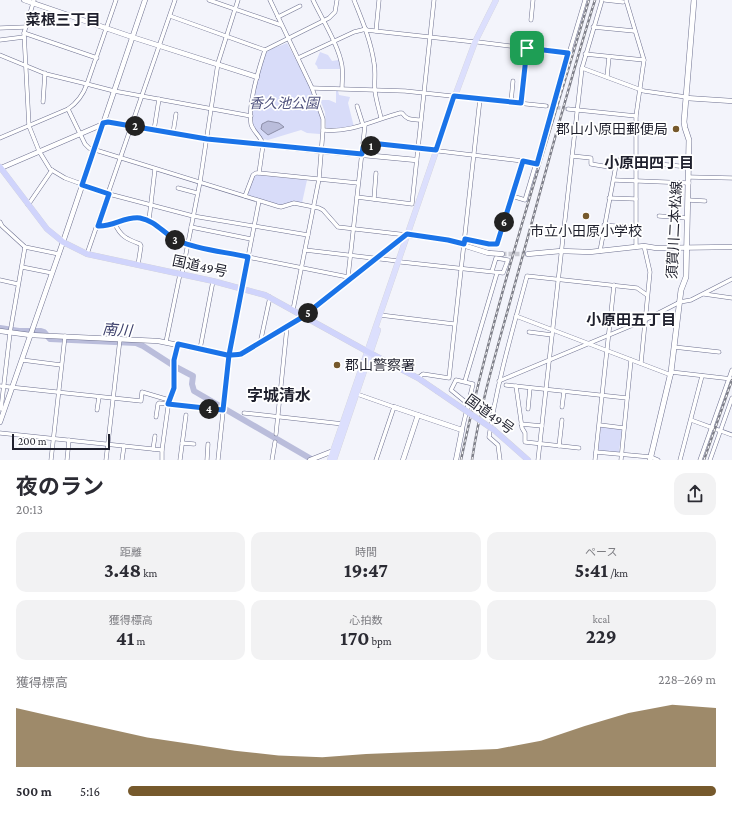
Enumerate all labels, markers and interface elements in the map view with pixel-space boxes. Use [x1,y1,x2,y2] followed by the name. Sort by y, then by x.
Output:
[25,12,101,28] district label: 菜根三丁目
[510,31,544,65] pin
[516,37,538,59] icon: arrive
[249,95,321,111] park label: 香久池公園
[125,116,145,136] pin: 2
[132,120,138,132] text: 2
[556,121,668,137] place label: 郡山小原田郵便局
[671,124,681,134] marker: 郡山小原田郵便局
[361,136,381,156] pin: 1
[369,140,373,152] text: 1
[604,155,694,171] district label: 小原田四丁目
[663,181,685,279] street label: 須賀川二本松線
[581,211,591,221] marker: 市立小田原小学校
[494,212,514,232] pin: 6
[501,216,507,228] text: 6
[530,223,642,239] place label: 市立小田原小学校
[165,230,185,250] pin: 3
[172,234,178,246] text: 3
[171,252,229,280] street label: 国道49号
[298,303,318,323] pin: 5
[305,307,311,319] text: 5
[586,312,676,328] district label: 小原田五丁目
[101,321,135,339] water label: 南川
[345,357,415,373] place label: 郡山警察署
[332,360,342,370] marker: 郡山警察署
[247,386,311,404] district label: 字城清水
[463,391,517,437] street label: 国道49号
[199,399,219,419] pin: 4
[206,403,212,415] text: 4
[12,432,110,451] scale bar
[18,435,47,447] text: 200 m
[674,473,716,515] button: share
[16,474,104,499] text: 夜のラン
[16,502,43,517] text: 20:13
[120,546,142,558] text: 距離
[355,546,377,558] text: 時間
[585,546,618,558] text: ペース
[104,559,141,581] text: 3.48
[344,559,388,581] text: 19:47
[574,559,608,581] text: 5:41
[141,567,157,579] text: km
[608,567,628,579] text: /km
[592,613,610,625] text: kcal
[109,614,153,626] text: 獲得標高
[349,614,382,626] text: 心拍数
[586,625,617,647] text: 229
[116,627,134,649] text: 41
[340,627,369,649] text: 170
[134,635,145,647] text: m
[369,635,392,647] text: bpm
[658,672,716,687] text: 228–269 m
[16,675,68,690] text: 獲得標高
[16,784,52,799] text: 500 m
[80,784,100,799] text: 5:16

